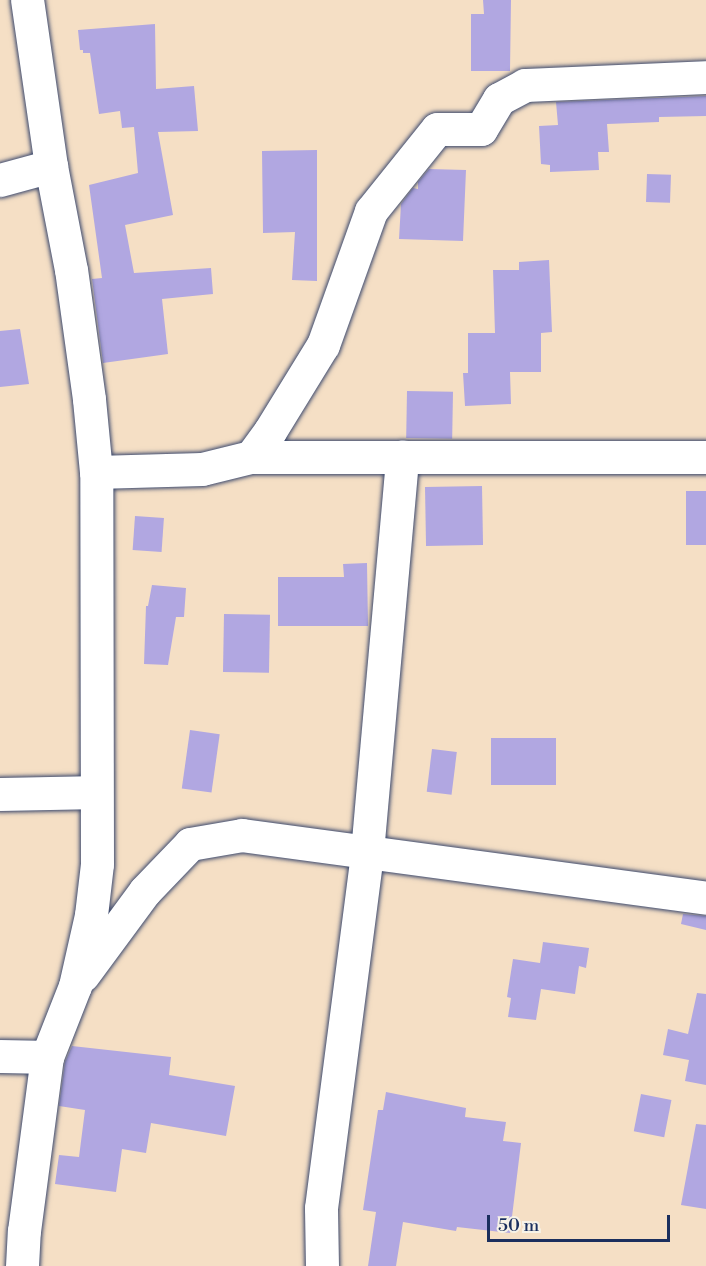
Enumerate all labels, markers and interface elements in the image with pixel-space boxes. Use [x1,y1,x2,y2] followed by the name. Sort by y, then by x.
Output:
[490,1203,673,1241] scale bar
[498,1214,539,1237] text: 50 m

